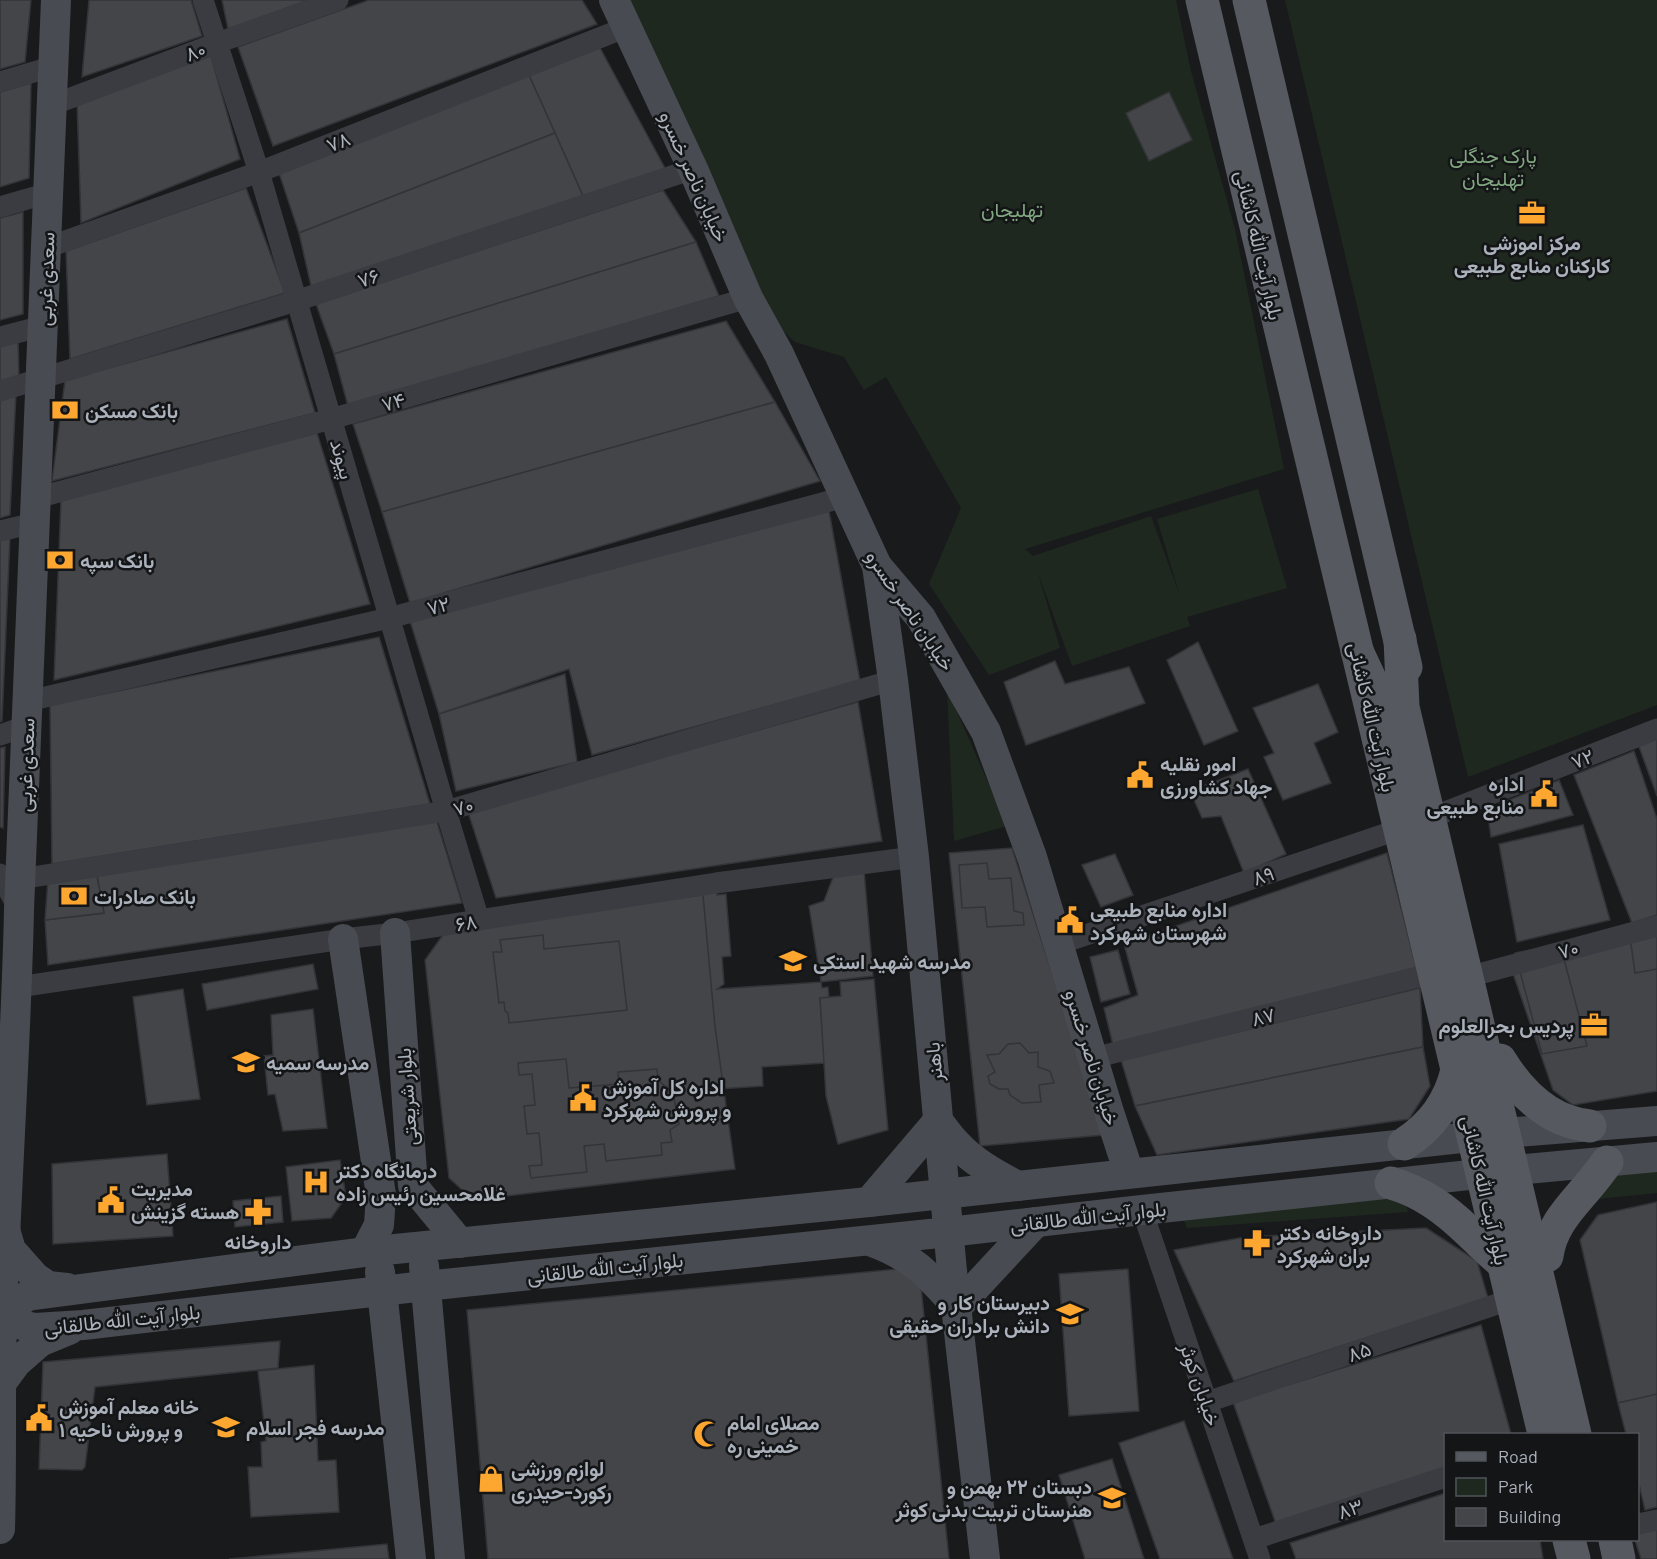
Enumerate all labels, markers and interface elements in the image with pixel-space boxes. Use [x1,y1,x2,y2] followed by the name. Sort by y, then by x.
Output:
[181,36,209,66] street label: ۸۰
[654,107,735,246] street label: خیابان ناصر خسرو
[323,125,353,157] street label: ۷۸
[1449,143,1537,192] park label: پارک جنگلی تهلیجان
[1229,168,1289,323] street label: بلوار آیت الله کاشانی
[981,197,1043,223] park label: تهلیجان
[1517,198,1547,228] office icon: مرکز اموزشی کارکنان منابع طبیعی
[1454,230,1610,280] place label: مرکز اموزشی کارکنان منابع طبیعی
[31,231,61,327] street label: سعدی غربی
[354,262,382,292] street label: ۷۶
[379,386,407,416] street label: ۷۴
[50,395,80,425] bank icon: بانک مسکن
[85,398,178,423] place label: بانک مسکن
[323,436,360,483] street label: پیوند
[45,545,75,575] bank icon: بانک سپه
[860,545,960,676] street label: خیابان ناصر خسرو
[80,548,154,575] place label: بانک سپه
[424,591,452,619] street label: ۷۲
[1342,640,1402,795] street label: بلوار آیت الله کاشانی
[11,717,41,813] street label: سعدی غربی
[1567,743,1597,773] street label: ۷۲
[1160,751,1272,800] place label: امور نقلیه جهاد کشاورزی
[1125,760,1155,790] public building icon: امور نقلیه جهاد کشاورزی
[1427,771,1524,821] place label: اداره منابع طبیعی
[1529,779,1559,809] public building icon: اداره منابع طبیعی
[450,792,476,820] street label: ۷۰
[1249,860,1277,890] street label: ۸۹
[59,881,89,911] bank icon: بانک صادرات
[94,884,196,910] place label: بانک صادرات
[1090,897,1227,946] place label: اداره منابع طبیعی شهرستان شهرکرد
[1055,905,1085,935] public building icon: اداره منابع طبیعی شهرستان شهرکرد
[453,908,479,936] street label: ۶۸
[1555,935,1581,963] street label: ۷۰
[778,946,808,976] school or university icon: مدرسه شهید استکی
[813,949,971,975] place label: مدرسه شهید استکی
[1059,986,1125,1128] street label: خیابان ناصر خسرو
[1249,1002,1277,1030] street label: ۸۷
[1579,1010,1609,1040] office icon: پردیس بحرالعلوم
[1439,1013,1574,1040] place label: پردیس بحرالعلوم
[919,1041,949,1084] street label: باهنر
[231,1047,261,1077] school or university icon: مدرسه سمیه
[391,1047,423,1147] street label: بلوار شریعتی
[266,1050,369,1076] place label: مدرسه سمیه
[603,1074,731,1124] place label: اداره کل آموزش و پرورش شهرکرد
[568,1083,598,1113] public building icon: اداره کل آموزش و پرورش شهرکرد
[1455,1113,1515,1268] street label: بلوار آیت الله کاشانی
[335,1158,506,1207] place label: درمانگاه دکتر غلامحسین رئیس زاده
[301,1167,331,1197] hospital icon: درمانگاه دکتر غلامحسین رئیس زاده
[131,1176,239,1225] place label: مدیریت هسته گزینش
[96,1185,126,1215] public building icon: مدیریت هسته گزینش
[1009,1196,1168,1238] street label: بلوار آیت الله طالقانی
[243,1197,273,1227] pharmacy icon: داروخانه
[1276,1220,1382,1269] place label: داروخانه دکتر بران شهرکرد
[1242,1228,1272,1258] pharmacy icon: داروخانه دکتر بران شهرکرد
[224,1229,292,1255] place label: داروخانه
[526,1247,685,1289] street label: بلوار آیت الله طالقانی
[889,1290,1050,1339] place label: دبیرستان کار و دانش برادران حقیقی
[43,1299,202,1341] street label: بلوار آیت الله طالقانی
[1055,1299,1085,1329] school or university icon: دبیرستان کار و دانش برادران حقیقی
[1344,1336,1374,1366] street label: ۸۵
[1173,1338,1226,1429] street label: خیابان کوثر
[59,1394,199,1444] place label: خانه معلم آموزش و پرورش ناحیه ۱
[24,1403,54,1433] public building icon: خانه معلم آموزش و پرورش ناحیه ۱
[727,1410,820,1459] place label: مصلای امام خمینی ره
[211,1412,241,1442] school or university icon: مدرسه فجر اسلام
[246,1415,385,1441] place label: مدرسه فجر اسلام
[692,1419,722,1449] mosque icon: مصلای امام خمینی ره
[1444,1433,1639,1541] legend
[1498,1445,1538,1467] text: Road
[511,1456,612,1505] place label: لوازم ورزشی رکورد-حیدری
[476,1464,506,1494] shop icon: لوازم ورزشی رکورد-حیدری
[894,1474,1092,1523] place label: دبستان ۲۲ بهمن و هنرستان تربیت بدنی کوثر
[1498,1475,1533,1497] text: Park
[1097,1483,1127,1513] school or university icon: دبستان ۲۲ بهمن و هنرستان تربیت بدنی کوثر
[1334,1493,1366,1523] street label: ۸۳
[1498,1505,1561,1527] text: Building

